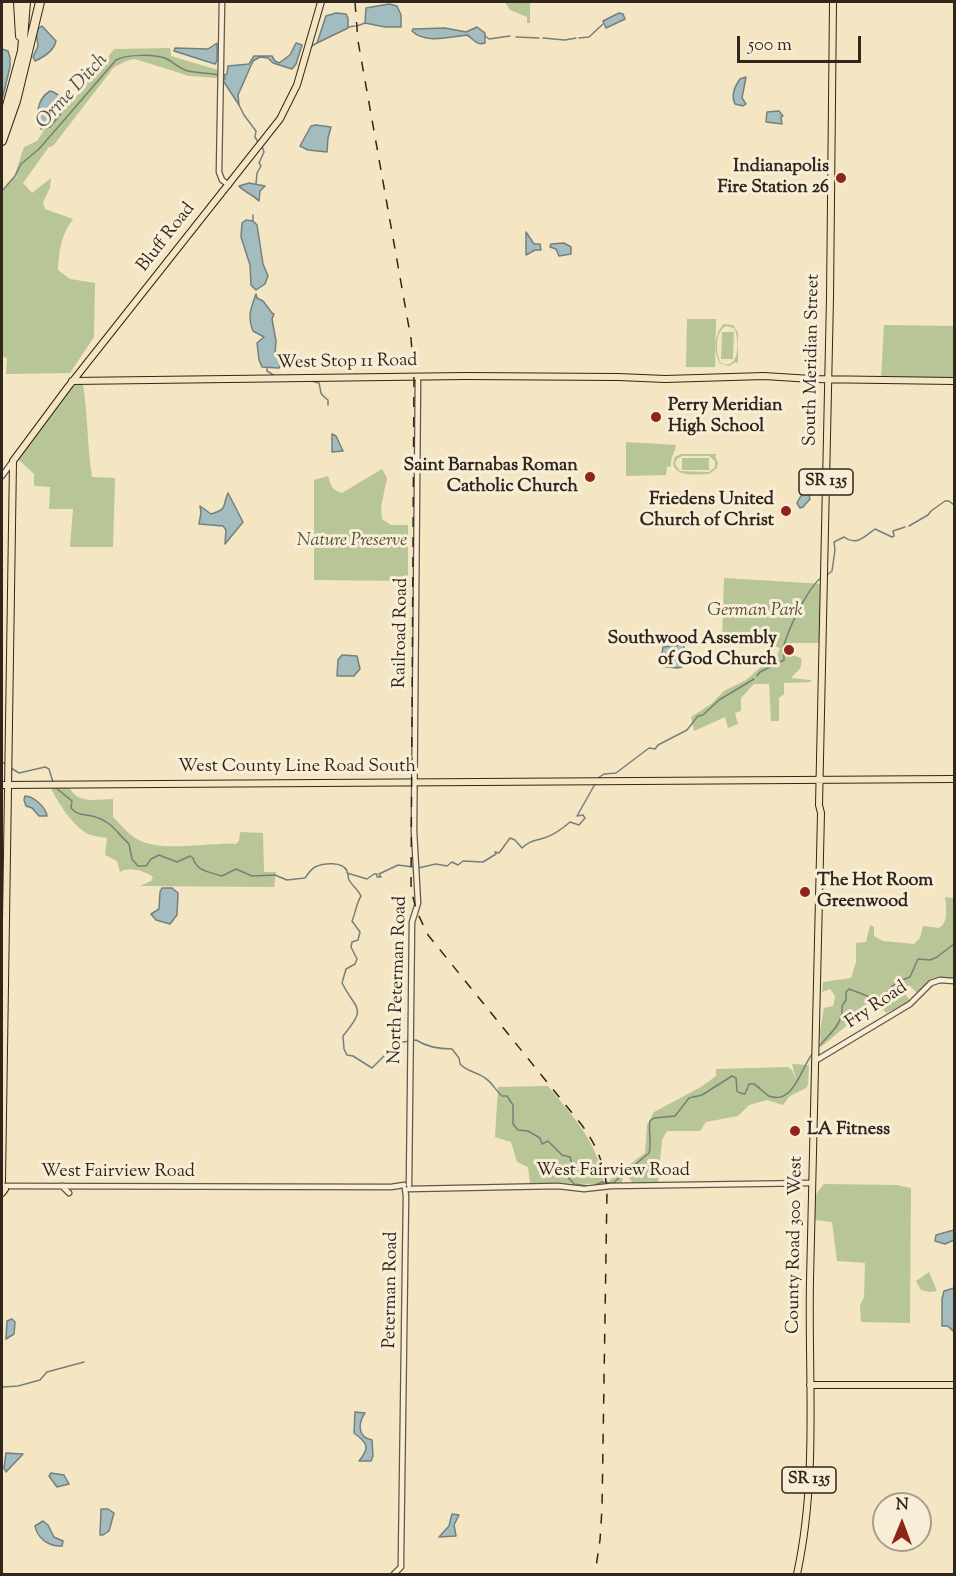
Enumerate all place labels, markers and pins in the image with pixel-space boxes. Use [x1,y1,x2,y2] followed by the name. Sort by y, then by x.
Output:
[717,157,829,200] place label: Indianapolis Fire Station 26
[834,171,848,185] marker: Indianapolis Fire Station 26
[668,396,783,438] place label: Perry Meridian High School
[649,410,663,424] marker: Perry Meridian High School
[403,456,578,498] place label: Saint Barnabas Roman Catholic Church
[583,470,597,484] marker: Saint Barnabas Roman Catholic Church
[640,490,774,532] place label: Friedens United Church of Christ
[779,504,793,518] marker: Friedens United Church of Christ
[607,629,777,672] place label: Southwood Assembly of God Church
[782,643,796,657] marker: Southwood Assembly of God Church
[817,871,933,914] place label: The Hot Room Greenwood
[798,885,812,899] marker: The Hot Room Greenwood
[807,1120,890,1142] place label: LA Fitness
[788,1124,802,1138] marker: LA Fitness

